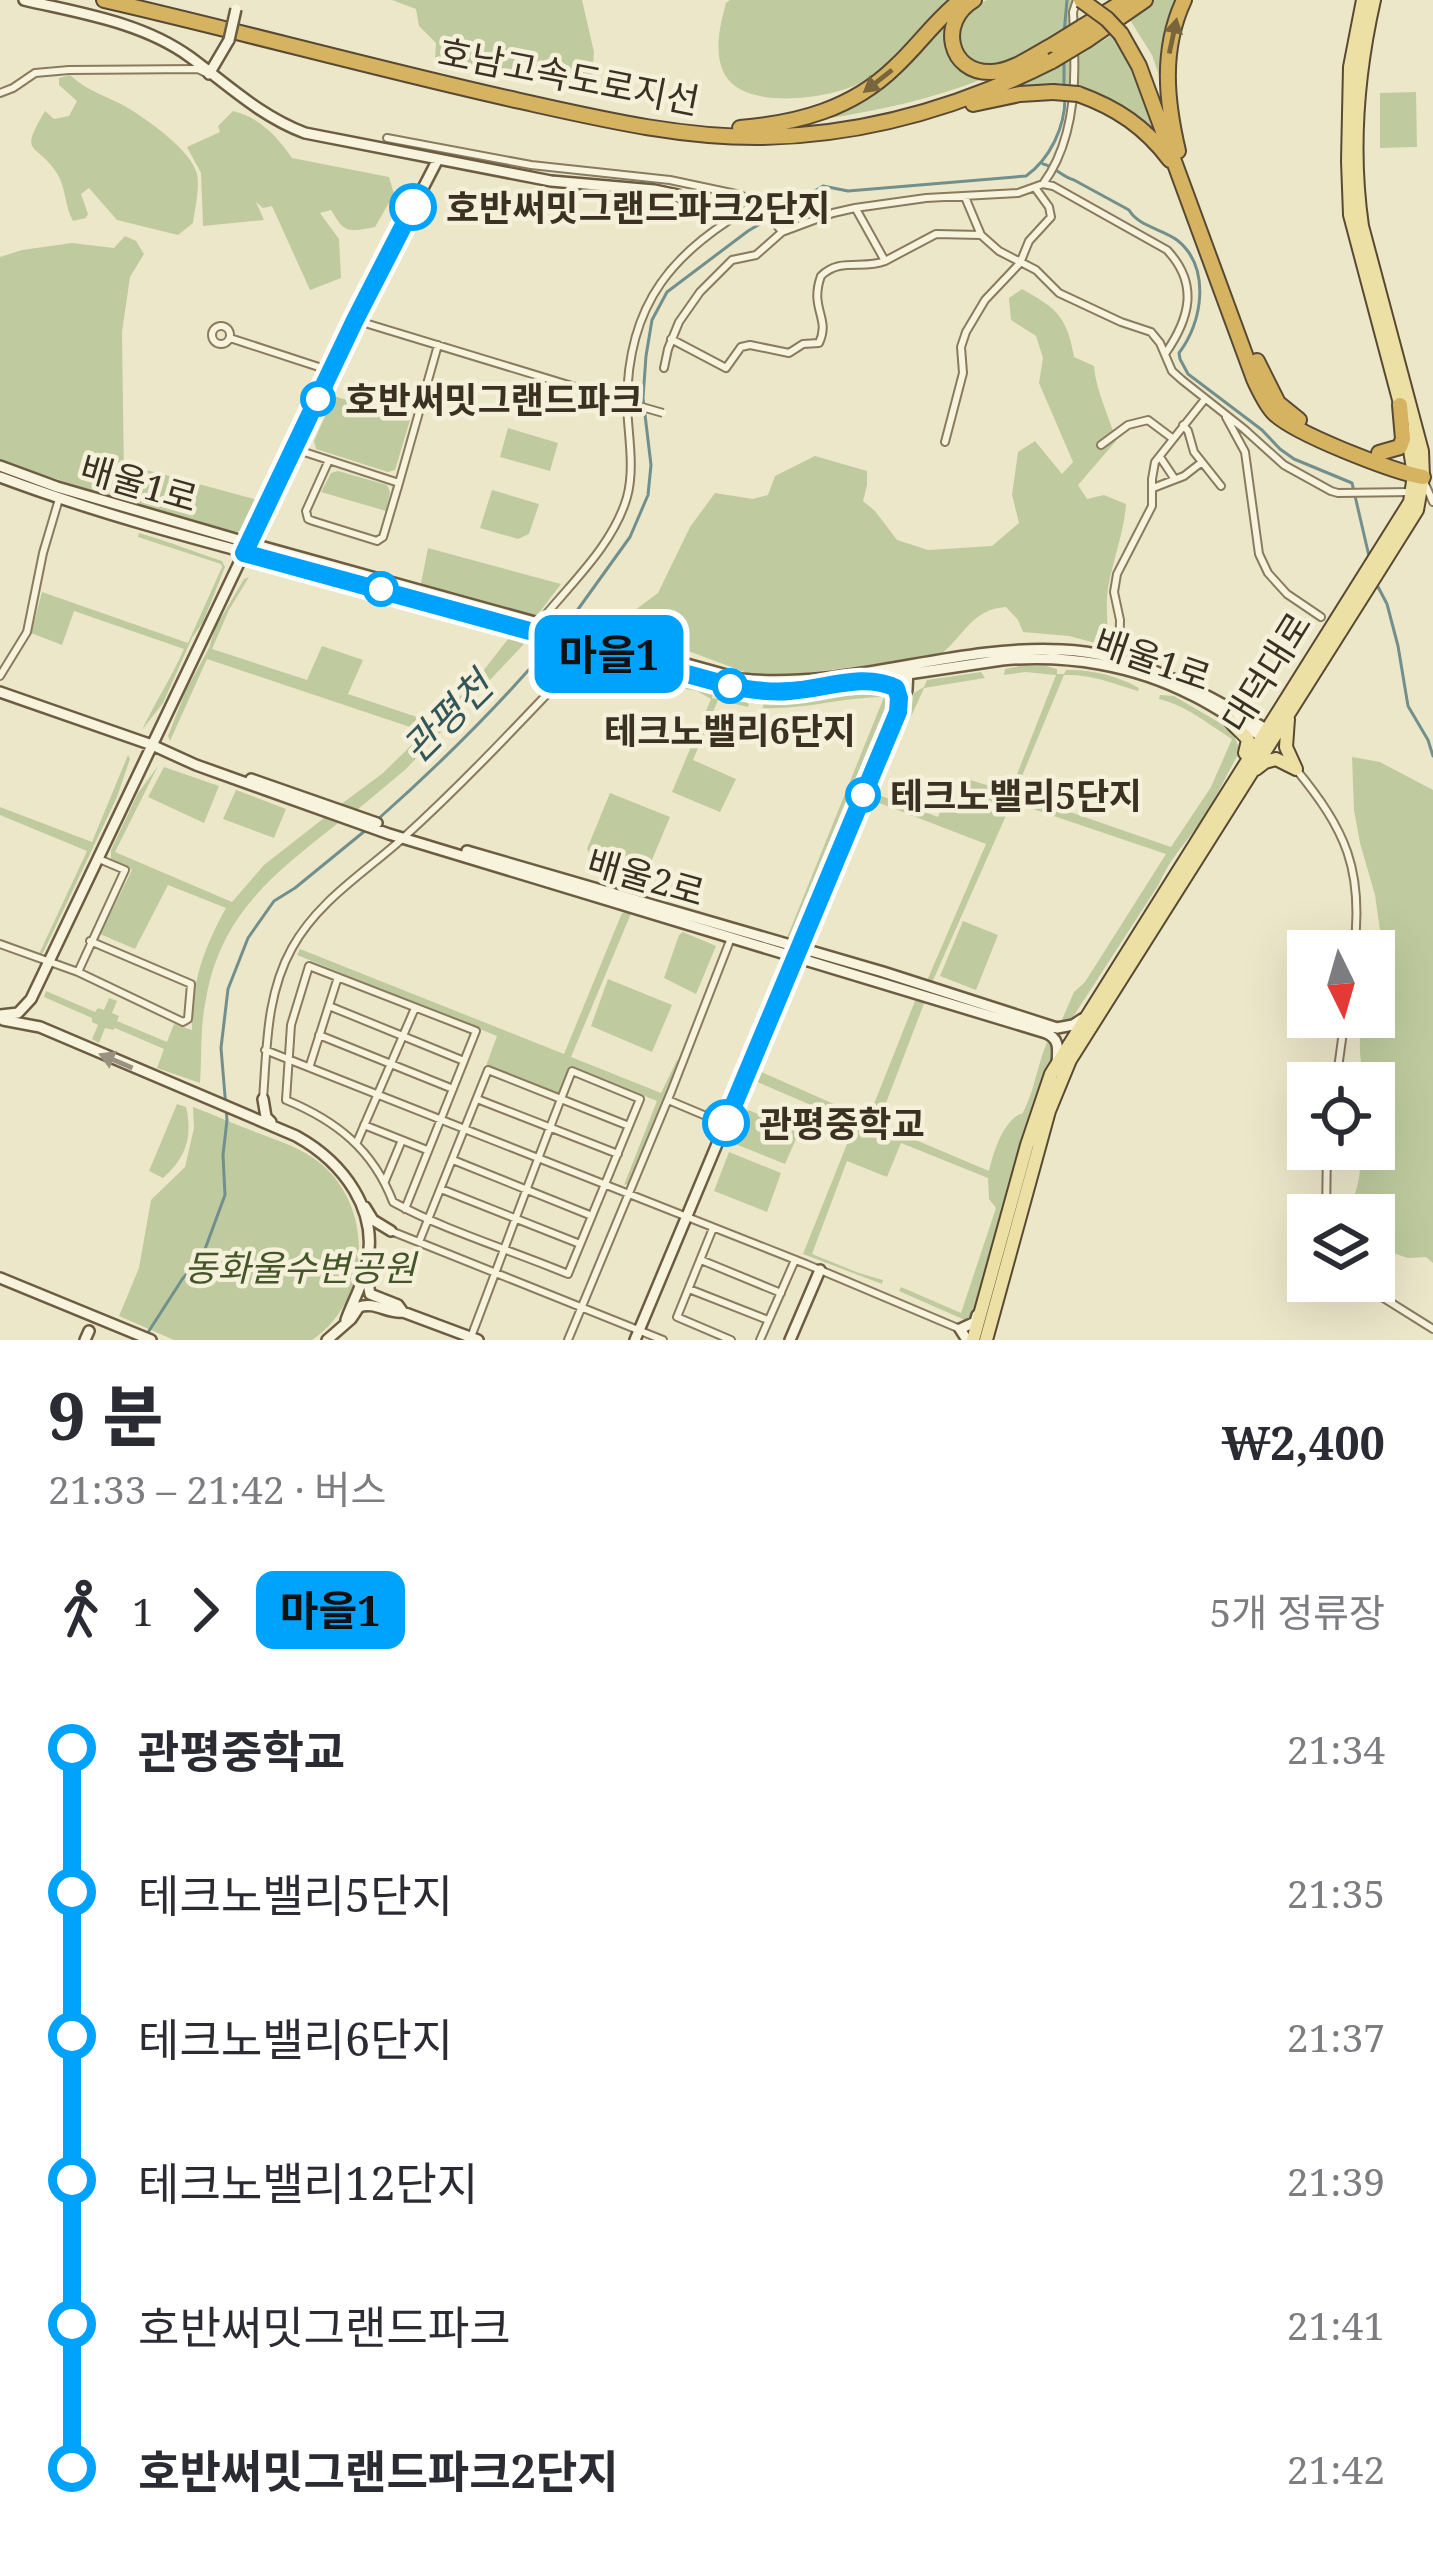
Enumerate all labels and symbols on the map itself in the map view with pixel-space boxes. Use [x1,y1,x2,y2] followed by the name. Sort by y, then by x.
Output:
[1164,17,1183,54] one-way arrow
[434,27,704,125] street label: 호남고속도로지선
[862,68,893,93] one-way arrow
[446,183,831,232] place label: 호반써밋그랜드파크2단지
[391,185,435,229] marker: 호반써밋그랜드파크2단지
[345,375,643,424] place label: 호반써밋그랜드파크
[302,383,334,415] marker: 호반써밋그랜드파크
[75,443,203,523] street label: 배울1로
[365,573,397,605] unlabelled marker
[1210,603,1322,741] street label: 대덕대로
[540,615,678,693] line badge: 마을1
[1089,616,1217,702] street label: 배울1로
[389,656,506,773] water label: 관평천
[714,670,746,702] marker: 테크노밸리6단지
[604,706,856,755] place label: 테크노밸리6단지
[890,771,1142,820] place label: 테크노밸리5단지
[847,779,879,811] marker: 테크노밸리5단지
[582,837,710,917] street label: 배울2로
[1287,930,1395,1038] north arrow
[98,1051,133,1071] one-way arrow
[759,1099,925,1148] place label: 관평중학교
[704,1101,748,1145] marker: 관평중학교
[184,1243,419,1292] park label: 동화울수변공원

